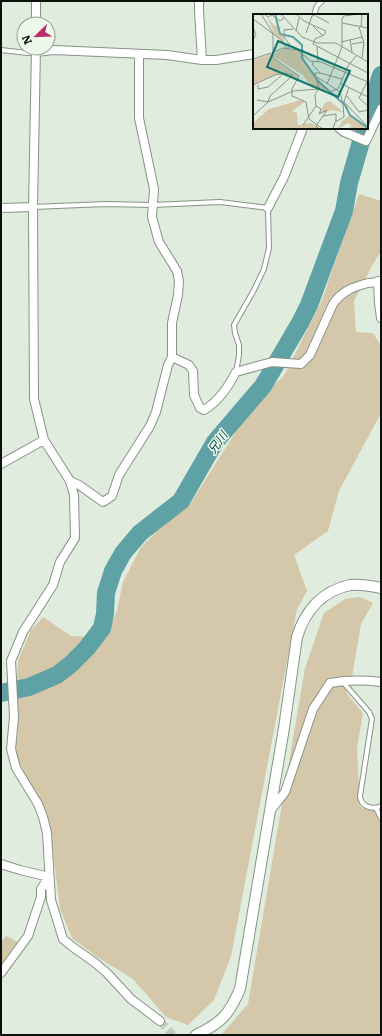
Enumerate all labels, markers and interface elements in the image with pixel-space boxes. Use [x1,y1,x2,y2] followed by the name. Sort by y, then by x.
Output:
[253,14,368,129] inset map
[16,16,56,56] north arrow
[17,33,35,48] text: N
[203,425,233,457] water label: 兄川

